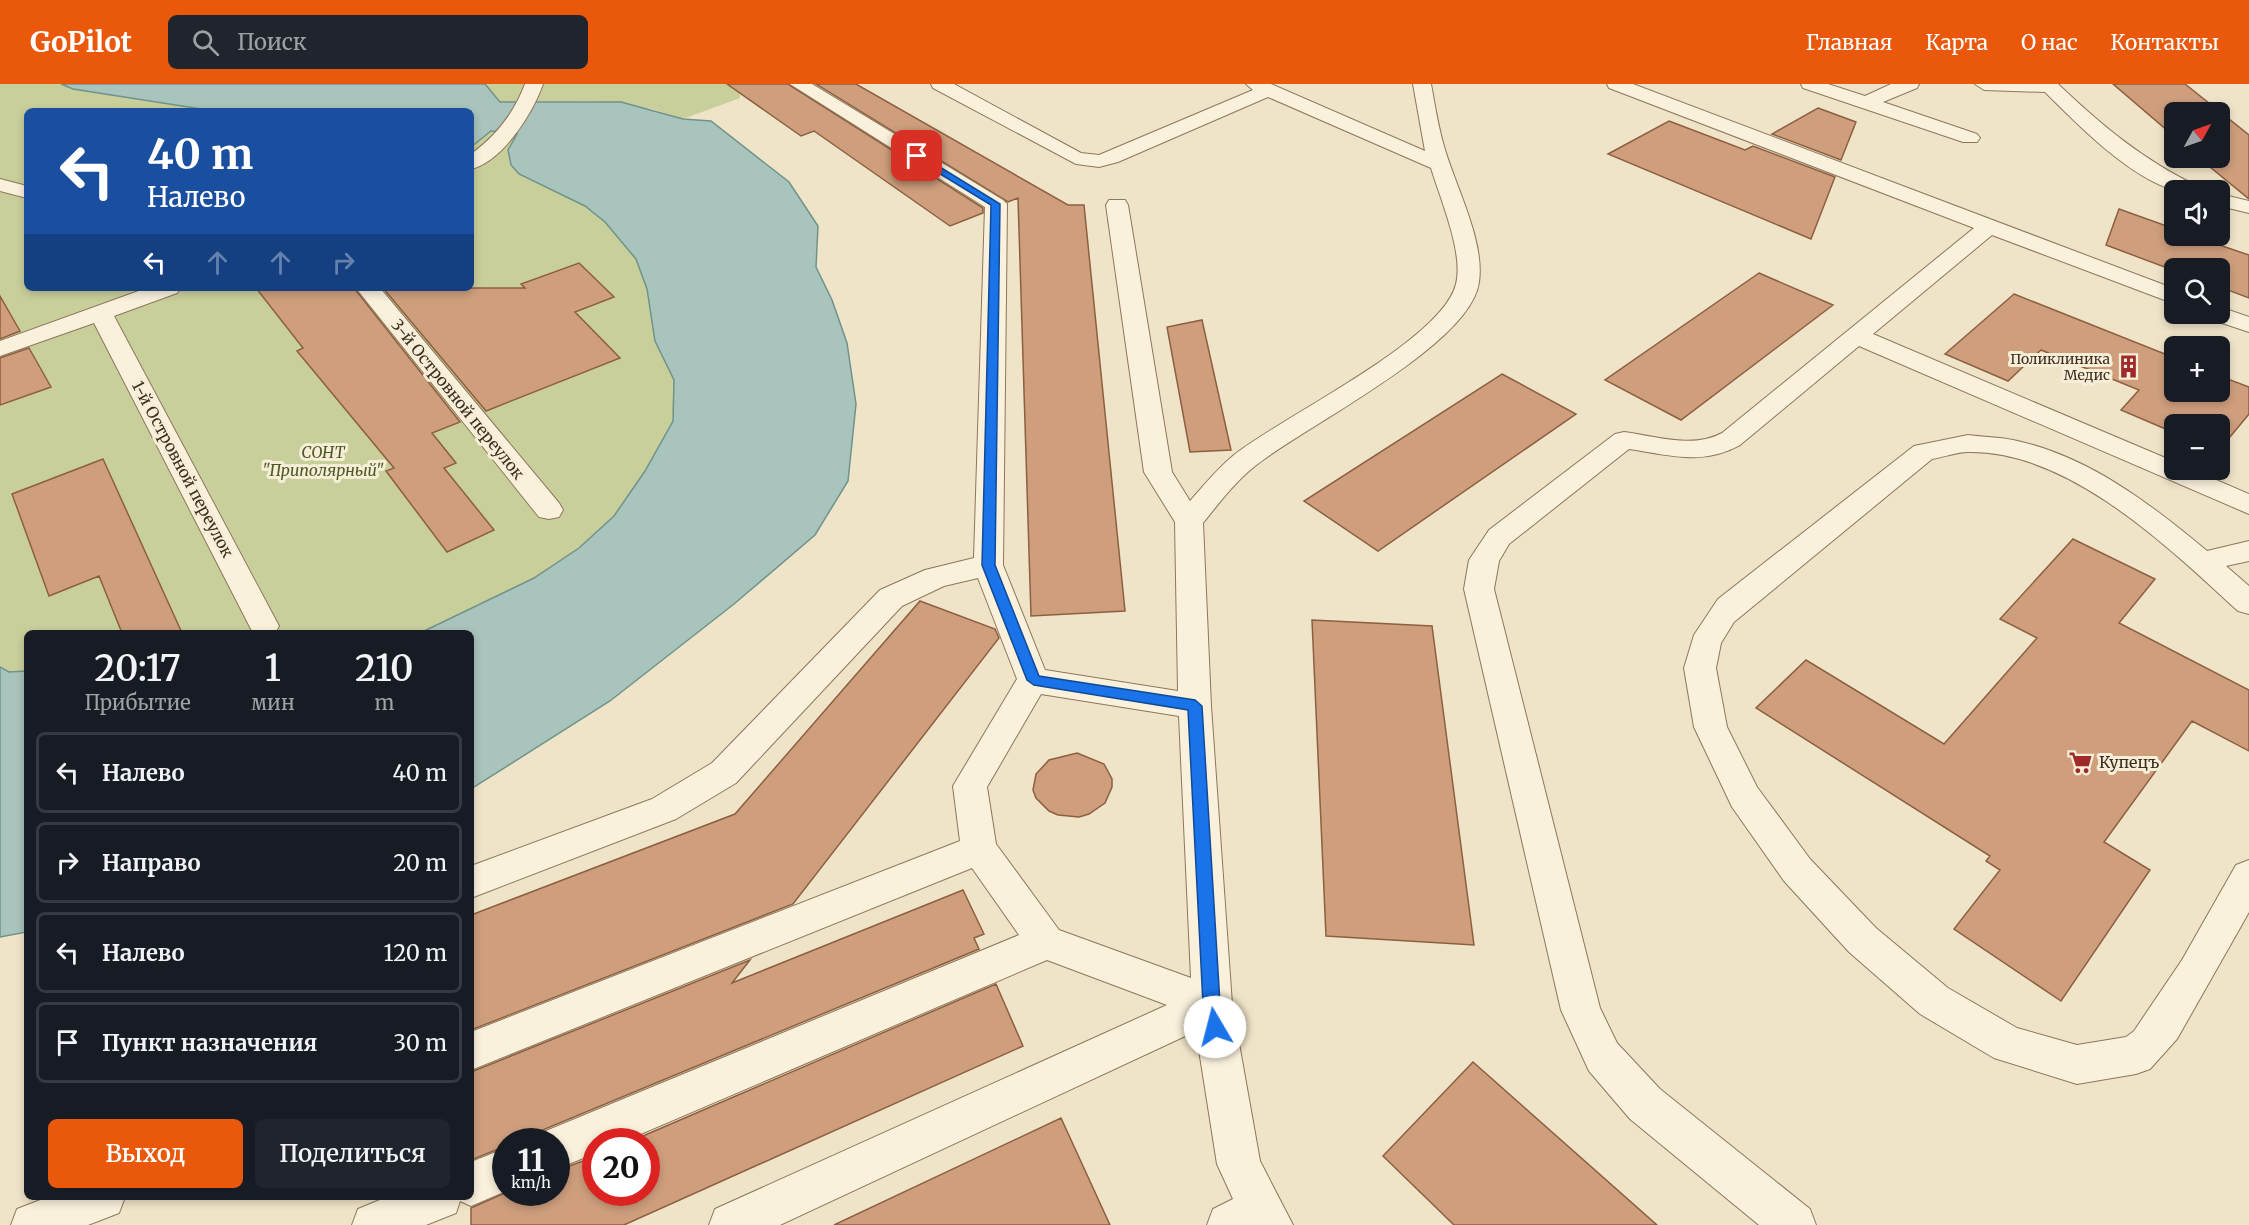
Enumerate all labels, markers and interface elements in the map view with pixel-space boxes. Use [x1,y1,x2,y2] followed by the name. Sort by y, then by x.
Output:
[168,15,588,69] search box
[30,24,132,60] text: GoPilot
[189,26,222,59] icon: search
[237,28,307,56] text: Поиск
[1806,29,1893,56] text: Главная
[1926,29,1988,56] text: Карта
[2021,29,2078,56] text: О нас
[2111,29,2219,56] text: Контакты
[2164,102,2230,168] north arrow
[2164,102,2230,480] map controls
[147,128,253,180] text: 40 m
[891,130,942,181] pin
[48,132,126,210] icon: left
[900,139,933,172] icon: arrive
[147,180,245,214] text: Налево
[2164,180,2230,246] button: sound
[138,246,171,279] icon: left
[201,246,234,279] icon: ahead
[264,246,297,279] icon: ahead
[327,246,360,279] icon: right
[2164,258,2230,324] button: search
[387,315,529,483] street label: 3-й Островной переулок
[2164,336,2230,402] button: +
[2010,350,2110,384] place label: Поликлиника Медис
[2115,354,2141,380] building icon: Поликлиника Медис
[128,377,238,561] street label: 1-й Островной переулок
[2164,414,2230,480] button: −
[262,442,384,480] park label: СОНТ "Приполярный"
[94,646,181,691] text: 20:17
[265,646,281,691] text: 1
[355,646,414,691] text: 210
[84,690,191,715] text: Прибытие
[251,690,295,715] text: мин
[374,690,394,715] text: m
[2068,749,2094,775] supermarket icon: Купецъ
[2099,752,2159,772] place label: Купецъ
[51,756,84,789] icon: left
[102,759,185,787] text: Налево
[392,759,447,787] text: 40 m
[51,846,84,879] icon: right
[102,849,201,877] text: Направо
[393,849,447,877] text: 20 m
[51,936,84,969] icon: left
[102,939,185,967] text: Налево
[383,939,447,967] text: 120 m
[1183,995,1247,1059] position arrow
[51,1026,84,1059] icon: arrive
[102,1029,317,1057] text: Пункт назначения
[393,1029,447,1057] text: 30 m
[48,1119,243,1188] button: Выход
[255,1119,450,1188] button: Поделиться
[582,1128,660,1206] speed limit sign: 20
[517,1141,544,1179] text: 11
[511,1173,551,1192] text: km/h

